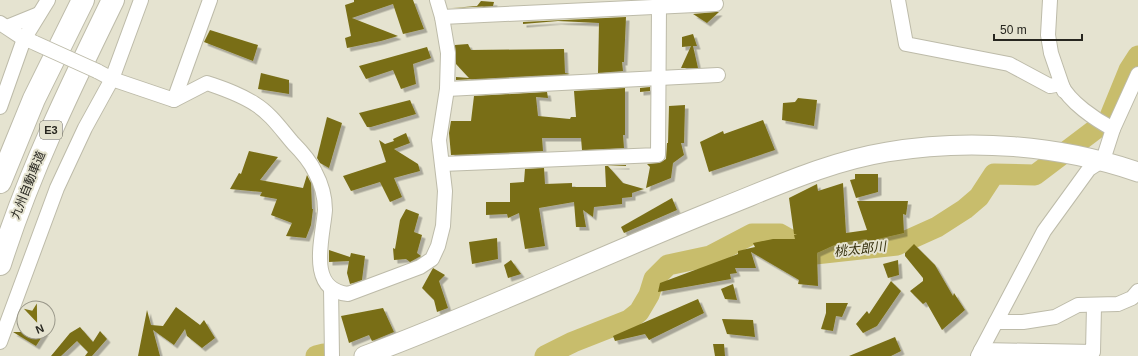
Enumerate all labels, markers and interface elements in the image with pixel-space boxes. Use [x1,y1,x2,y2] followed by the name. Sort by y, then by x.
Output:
[994,16,1082,42] scale bar
[1000,23,1027,37] text: 50 m
[40,121,62,139] road number: E3
[8,149,48,221] street label: 九州自動車道
[833,239,889,259] water label: 桃太郎川
[16,300,56,340] north arrow
[34,322,46,336] text: N

